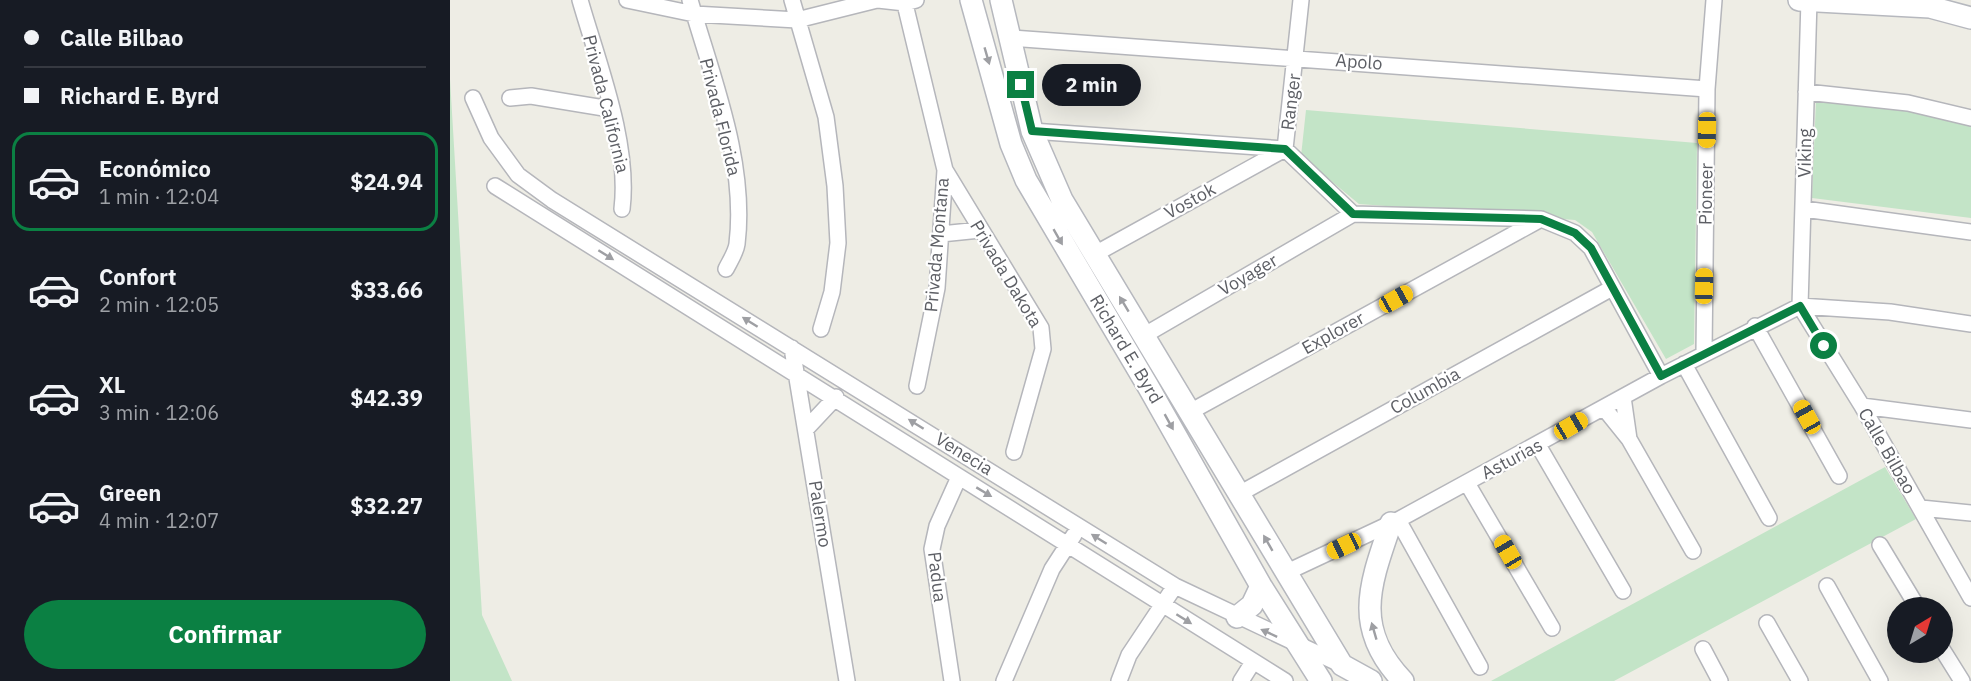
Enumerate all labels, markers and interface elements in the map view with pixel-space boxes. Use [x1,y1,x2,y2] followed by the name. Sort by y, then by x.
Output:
[60,23,184,52] text: Calle Bilbao
[578,32,635,176] street label: Privada California
[982,47,992,65] one-way arrow
[1335,48,1383,75] street label: Apolo
[695,56,746,179] street label: Privada Florida
[1042,64,1141,106] callout: 2 min
[1007,71,1034,98] route end
[1065,71,1118,98] text: 2 min
[1276,72,1305,132] street label: Ranger
[60,81,219,110] text: Richard E. Byrd
[1698,112,1716,148] car
[1793,128,1816,178] street label: Viking
[99,154,211,183] text: Económico
[27,155,81,209] icon: car
[1693,162,1718,225] street label: Pioneer
[350,167,423,196] text: $24.94
[919,176,954,313] street label: Privada Montana
[1160,177,1220,224] street label: Vostok
[99,183,219,210] text: 1 min · 12:04
[965,216,1048,332] street label: Privada Dakota
[1053,228,1063,245] one-way arrow
[1214,248,1282,301] street label: Voyager
[598,249,614,260] one-way arrow
[99,262,177,291] text: Confort
[27,263,81,317] icon: car
[1695,268,1713,304] car
[350,275,423,304] text: $33.66
[1376,282,1416,316] car
[1085,290,1168,407] street label: Richard E. Byrd
[99,291,219,318] text: 2 min · 12:05
[1119,296,1130,312] one-way arrow
[1297,306,1368,359] street label: Explorer
[742,316,758,327] one-way arrow
[1810,332,1837,359] route start
[1386,362,1464,419] street label: Columbia
[99,370,125,399] text: XL
[27,371,81,425] icon: car
[350,383,423,412] text: $42.39
[1790,397,1824,437] car
[99,399,219,426] text: 3 min · 12:06
[1853,403,1921,498] street label: Calle Bilbao
[1551,409,1591,443] car
[1163,414,1174,430] one-way arrow
[908,418,924,429] one-way arrow
[931,427,998,480] street label: Venecia
[1477,433,1546,484] street label: Asturias
[99,478,161,507] text: Green
[27,479,81,533] icon: car
[804,479,837,549] street label: Palermo
[976,487,992,498] one-way arrow
[350,491,423,520] text: $32.27
[99,507,219,534] text: 4 min · 12:07
[1324,530,1364,562] car
[1491,532,1525,572] car
[1091,533,1107,544] one-way arrow
[1262,535,1273,551] one-way arrow
[923,550,952,604] street label: Padua
[1887,597,1953,663] north arrow
[1887,597,1953,663] map controls
[24,600,426,669] button: Confirmar
[1176,614,1192,625] one-way arrow
[1369,622,1378,640] one-way arrow
[1261,628,1278,637] one-way arrow

